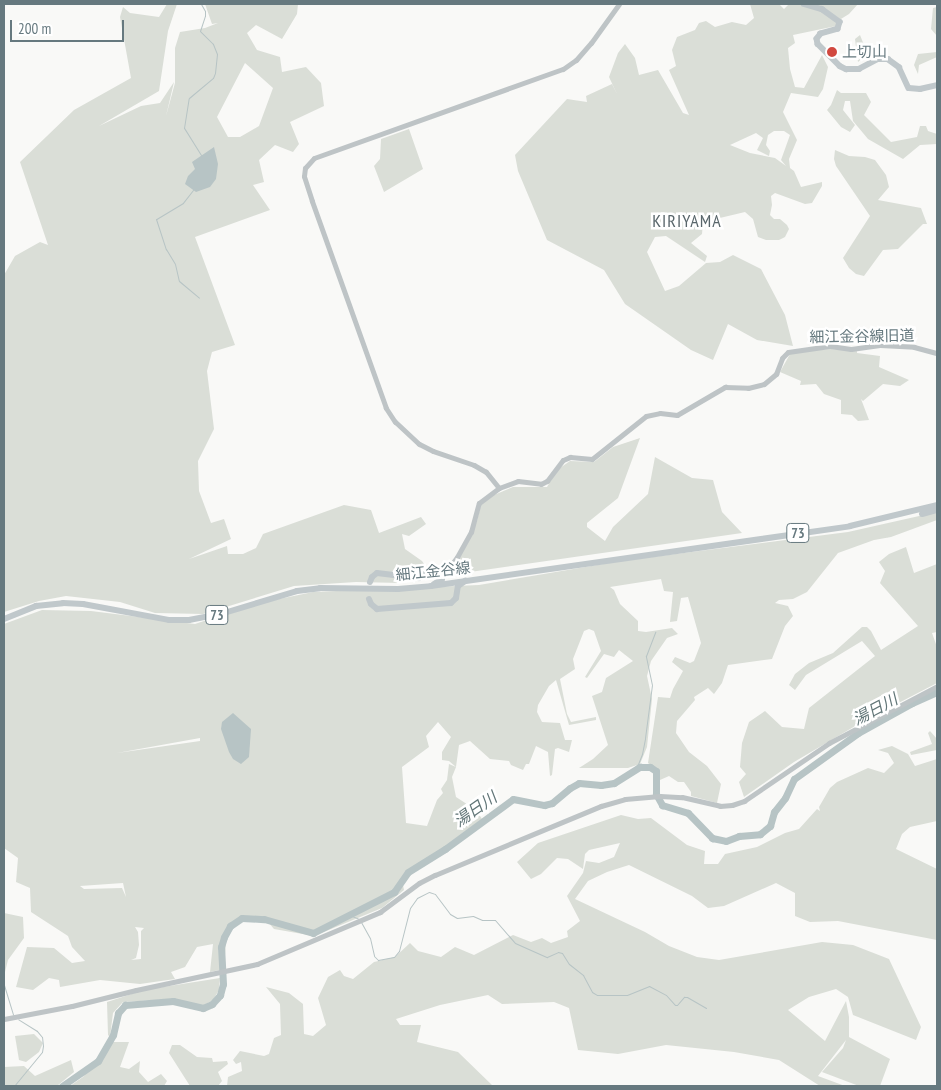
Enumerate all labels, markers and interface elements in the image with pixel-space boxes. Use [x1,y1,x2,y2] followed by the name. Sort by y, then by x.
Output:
[12,10,126,42] scale bar
[18,19,51,38] text: 200 m
[842,43,887,61] place label: 上切山
[826,46,838,58] marker: 上切山
[651,210,723,232] district label: KIRIYAMA
[809,326,915,346] street label: 細江金谷線旧道
[786,522,810,544] road number: 73
[395,558,471,584] street label: 細江金谷線
[204,604,230,626] road number: 73
[849,689,901,729] water label: 湯日川
[450,787,500,831] water label: 湯日川

